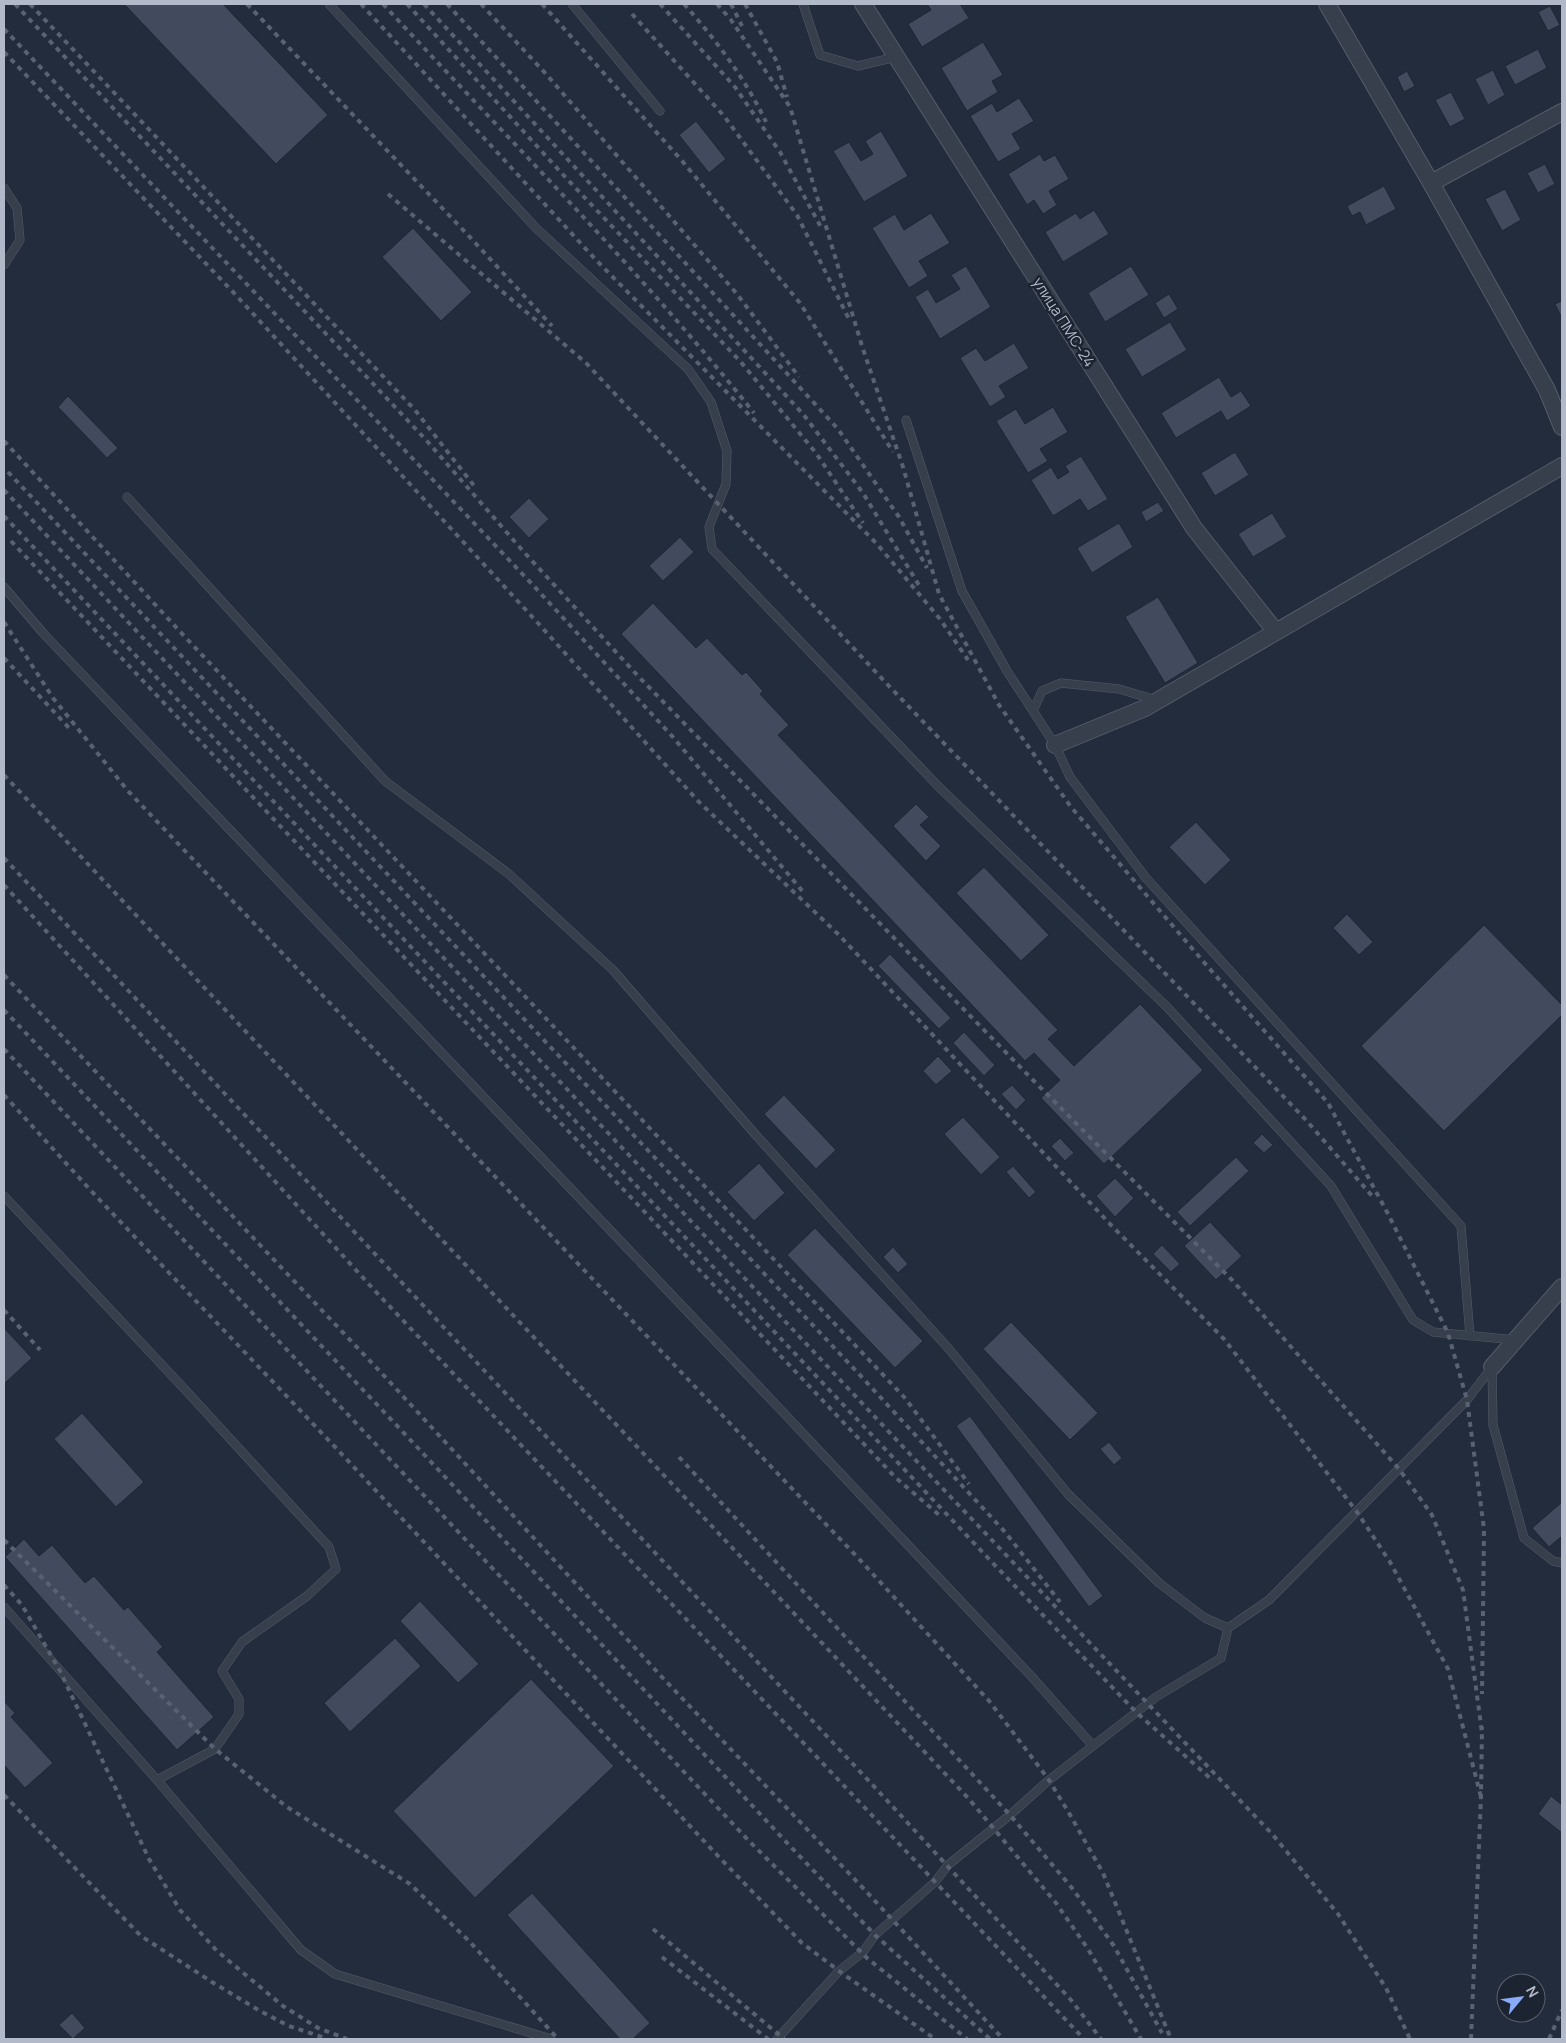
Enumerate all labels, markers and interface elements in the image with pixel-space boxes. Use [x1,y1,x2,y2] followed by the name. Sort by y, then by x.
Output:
[1028,273,1100,371] street label: улица ПМС-24
[1496,1973,1546,2023] north arrow
[1522,1982,1544,2000] text: N

